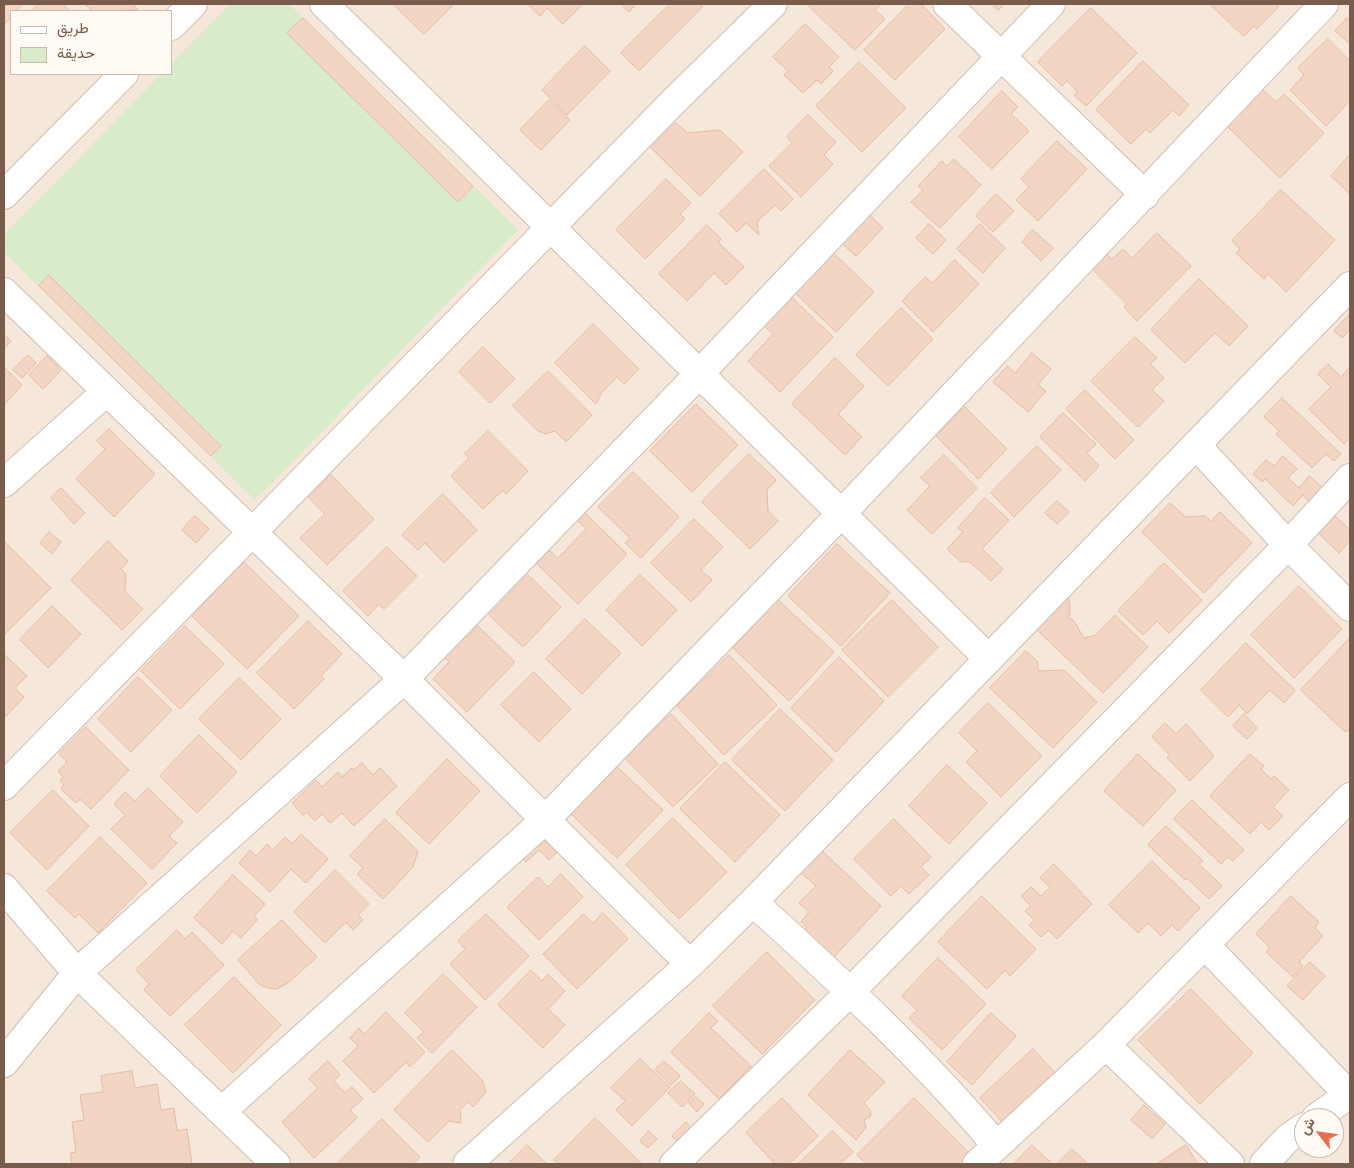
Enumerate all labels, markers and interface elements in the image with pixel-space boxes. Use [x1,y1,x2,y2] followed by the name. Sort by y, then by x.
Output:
[10,10,172,75] legend
[57,19,89,36] text: طريق
[57,44,95,61] text: حديقة
[1294,1108,1344,1158] north arrow
[1296,1115,1318,1137] text: ش

